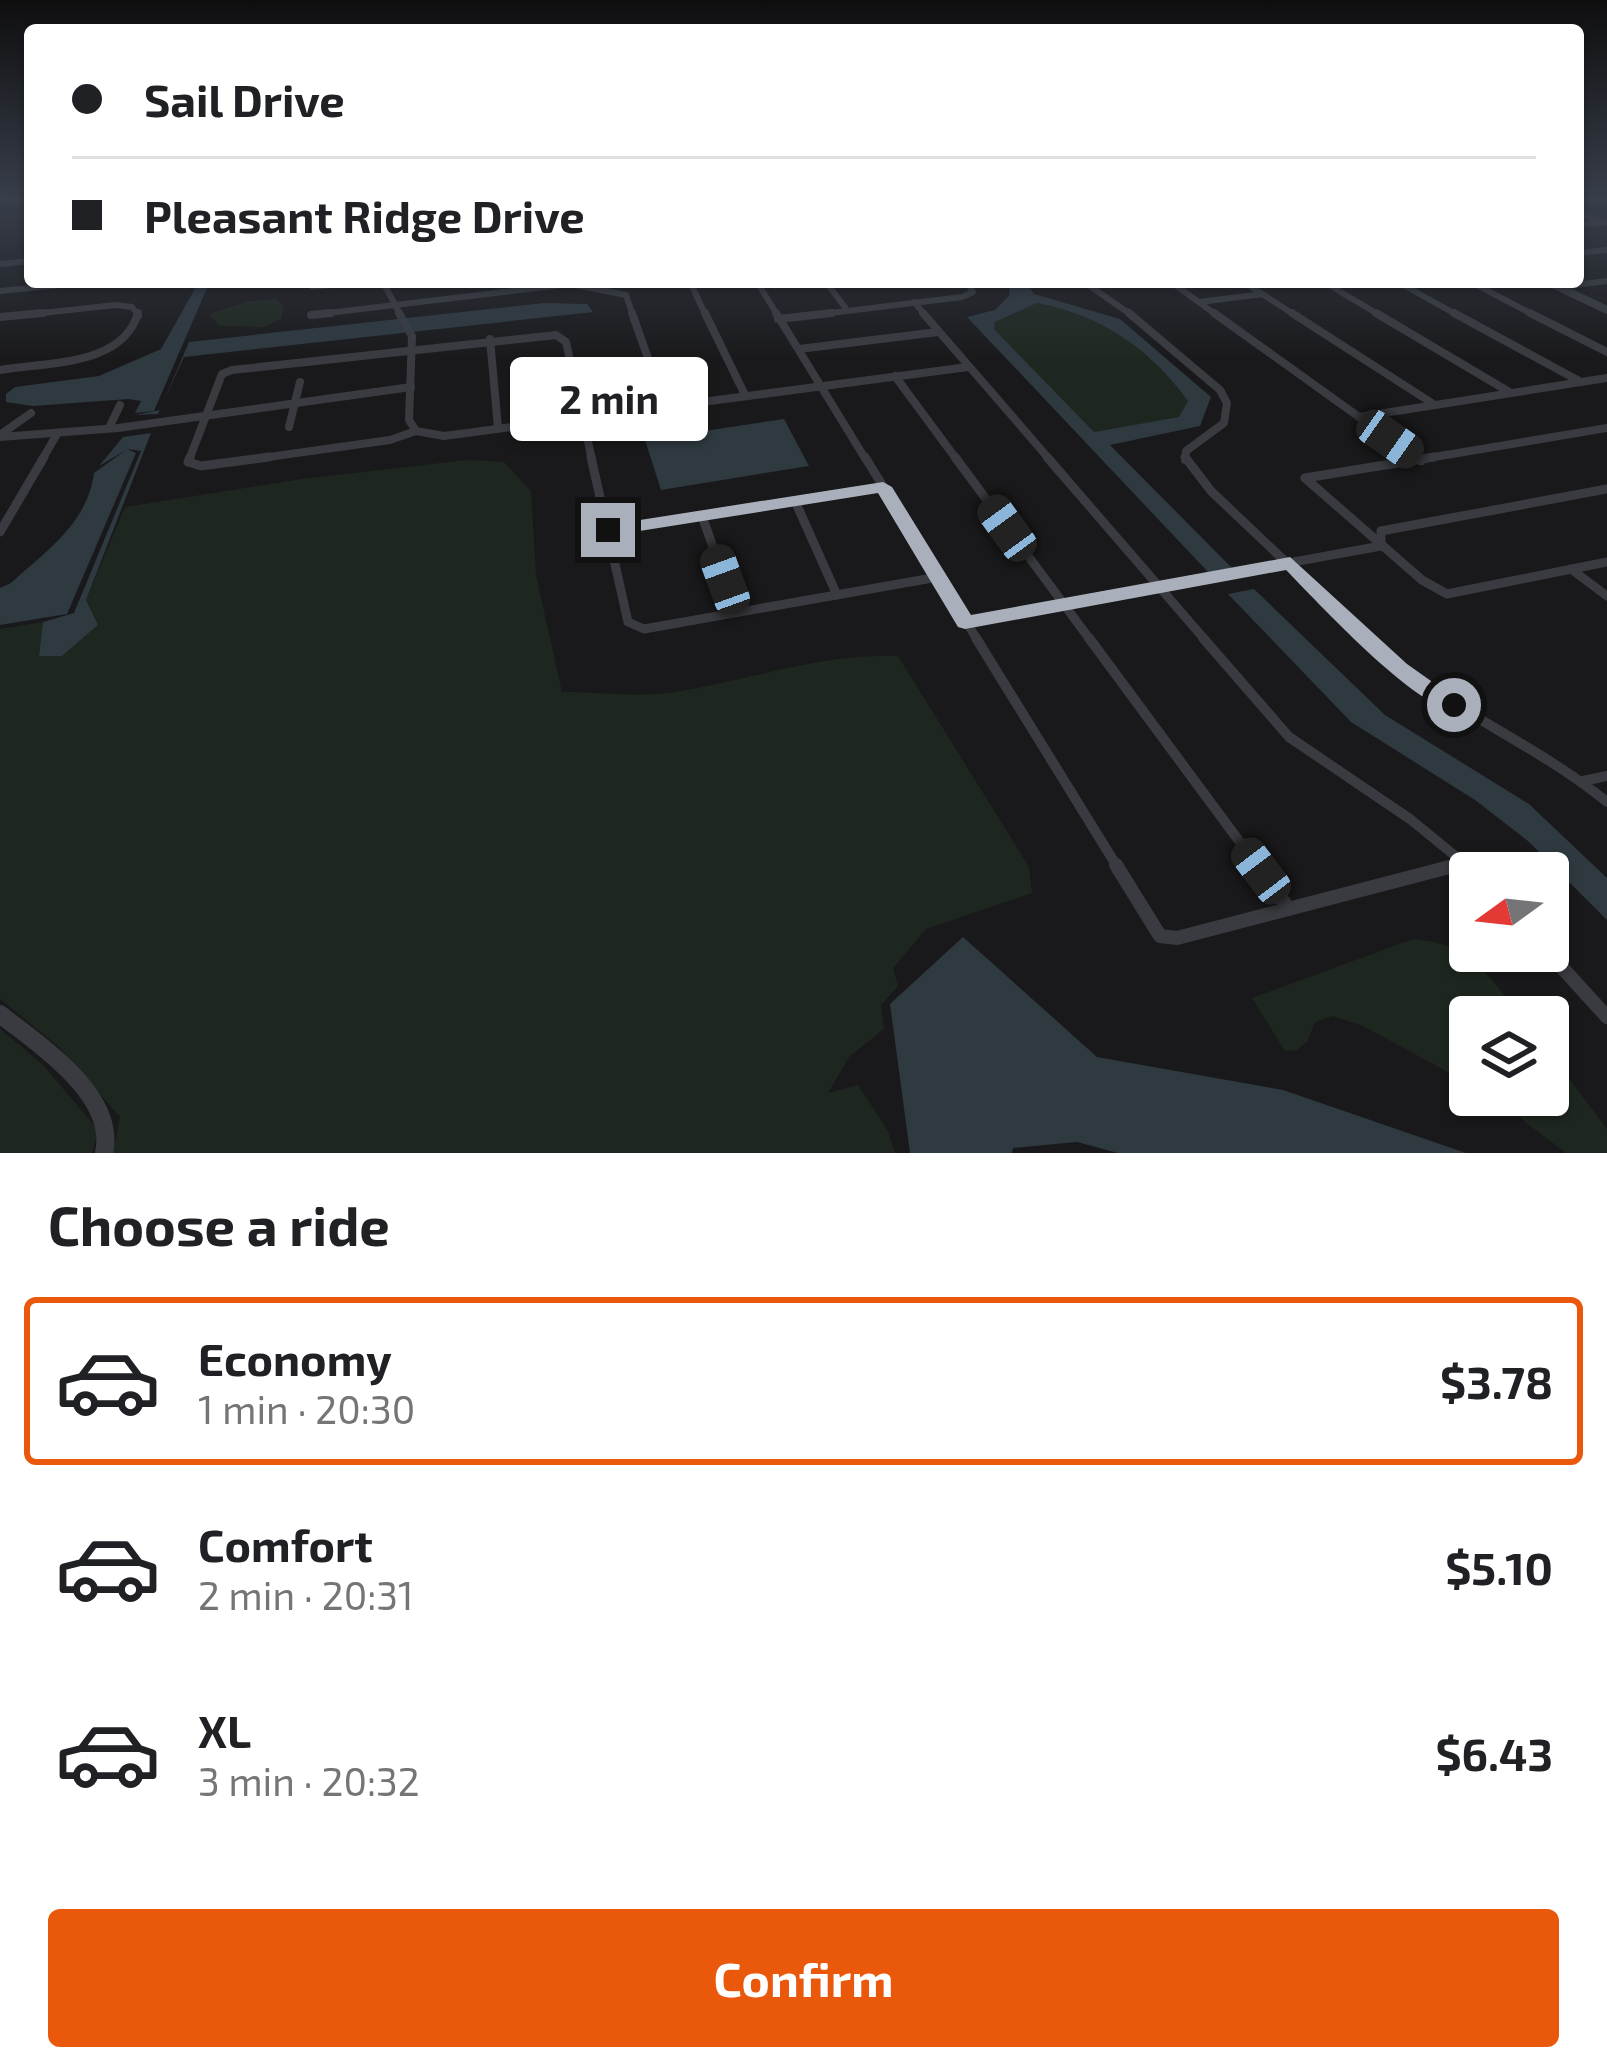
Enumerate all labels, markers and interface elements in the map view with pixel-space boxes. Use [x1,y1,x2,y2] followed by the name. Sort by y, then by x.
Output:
[144,72,345,126] text: Sail Drive
[144,188,585,242] text: Pleasant Ridge Drive
[509,356,707,440] callout: 2 min
[559,375,659,422] text: 2 min
[1350,404,1430,474] car
[971,488,1043,568] car
[581,503,635,557] route end
[696,540,754,620] car
[1427,678,1481,732] route start
[1225,831,1297,911] car
[1449,852,1569,972] north arrow
[1449,852,1569,1116] map controls
[1449,996,1569,1116] button: layers
[48,1192,390,1257] text: Choose a ride
[54,1327,162,1435] icon: car
[198,1331,392,1385] text: Economy
[1440,1354,1553,1408] text: $3.78
[198,1385,415,1432] text: 1 min · 20:30
[54,1513,162,1621] icon: car
[198,1517,373,1571] text: Comfort
[1445,1540,1553,1594] text: $5.10
[198,1571,414,1618] text: 2 min · 20:31
[54,1699,162,1807] icon: car
[198,1703,251,1757] text: XL
[1435,1726,1553,1780] text: $6.43
[198,1757,420,1804] text: 3 min · 20:32
[48,1909,1559,2047] button: Confirm

